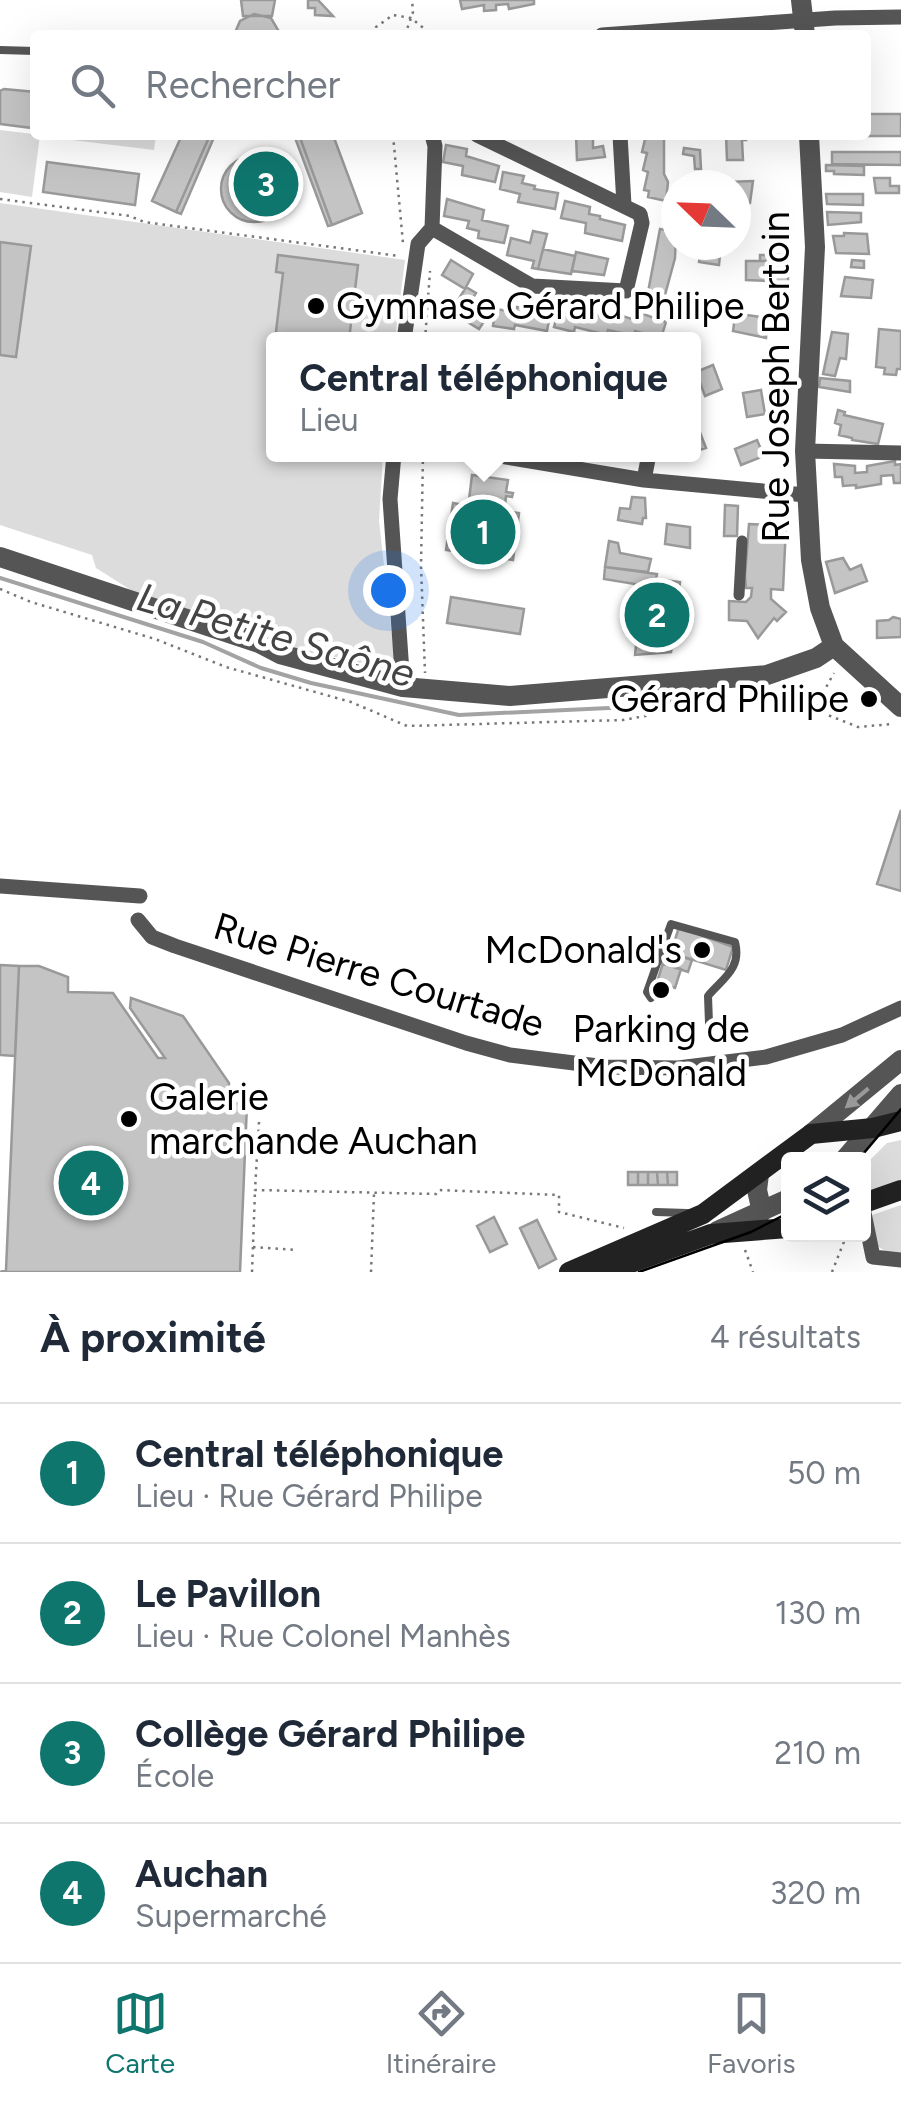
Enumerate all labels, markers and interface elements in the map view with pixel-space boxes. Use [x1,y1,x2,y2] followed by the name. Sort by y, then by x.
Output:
[30,30,871,140] search box
[65,58,120,113] icon: search
[145,62,340,108] text: Rechercher
[234,146,298,222] pin: 3
[661,170,751,260] north arrow
[753,211,799,543] street label: Rue Joseph Bertoin
[336,283,744,329] place label: Gymnase Gérard Philipe
[305,295,327,317] marker: Gymnase Gérard Philipe
[266,332,701,462] popup
[299,355,668,401] text: Central téléphonique
[299,401,359,439] text: Lieu
[450,494,516,570] pin: 1
[363,565,414,616] your location
[132,572,420,698] water label: La Petite Saône
[624,578,690,652] pin: 2
[610,676,849,722] place label: Gérard Philipe
[858,688,880,710] marker: Gérard Philipe
[208,903,550,1047] street label: Rue Pierre Courtade
[485,927,682,973] place label: McDonald's
[691,939,713,961] marker: McDonald's
[650,979,672,1001] marker: Parking de McDonald
[572,1006,750,1096] place label: Parking de McDonald
[149,1074,478,1164] place label: Galerie marchande Auchan
[845,1087,870,1109] one-way arrow
[118,1108,140,1130] marker: Galerie marchande Auchan
[58,1146,124,1220] pin: 4
[781,1152,871,1242] map controls
[781,1152,871,1242] button: layers
[40,1312,266,1363] text: À proximité
[710,1318,861,1356] text: 4 résultats
[135,1431,503,1477] text: Central téléphonique
[66,1454,79,1492] text: 1
[787,1454,861,1492] text: 50 m
[135,1477,483,1515] text: Lieu · Rue Gérard Philipe
[135,1571,321,1617] text: Le Pavillon
[63,1594,82,1632] text: 2
[775,1594,861,1632] text: 130 m
[135,1617,511,1655] text: Lieu · Rue Colonel Manhès
[135,1711,525,1757] text: Collège Gérard Philipe
[64,1734,81,1772] text: 3
[774,1734,861,1772] text: 210 m
[135,1757,214,1795] text: École
[135,1851,268,1897] text: Auchan
[62,1874,83,1912] text: 4
[770,1874,861,1912] text: 320 m
[135,1897,327,1935] text: Supermarché
[105,1986,175,2080] tab: Carte
[386,1986,496,2080] tab: Itinéraire
[707,1986,796,2080] tab: Favoris

